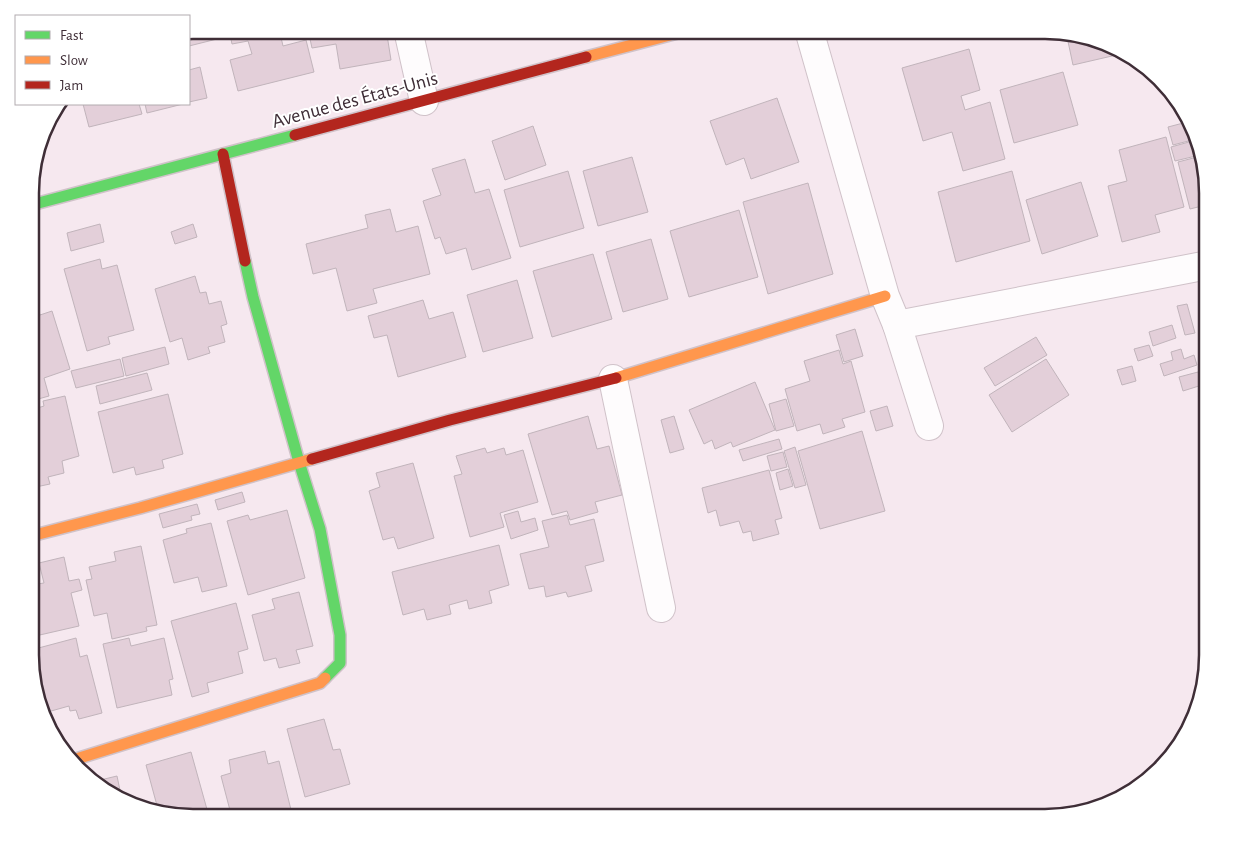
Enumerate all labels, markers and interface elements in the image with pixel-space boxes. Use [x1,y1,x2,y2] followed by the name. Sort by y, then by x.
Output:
[15,15,190,105] legend
[60,28,84,43] text: Fast
[60,53,88,68] text: Slow
[270,67,440,132] street label: Avenue des États-Unis
[60,78,83,93] text: Jam

